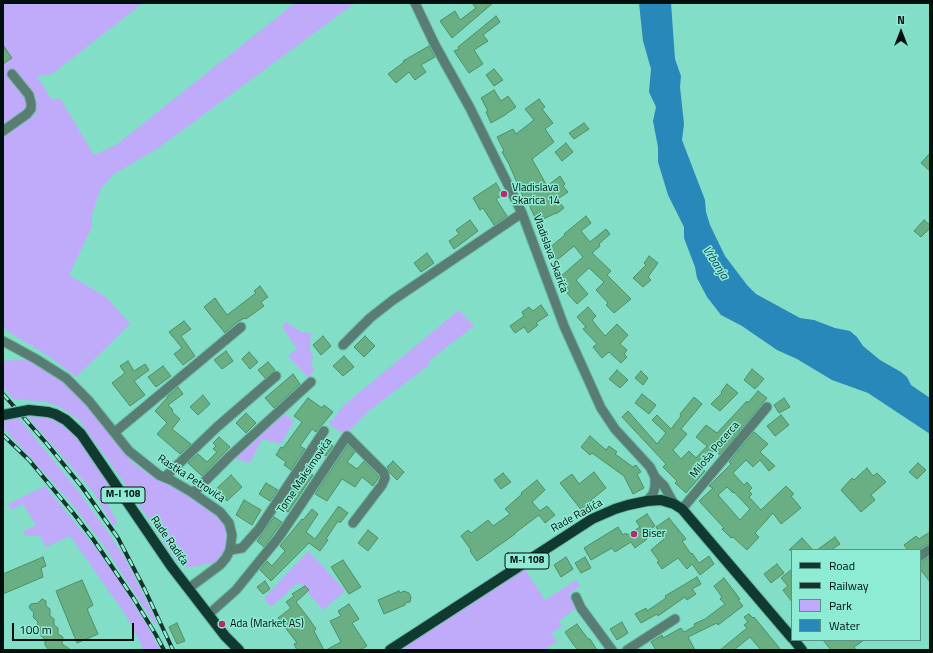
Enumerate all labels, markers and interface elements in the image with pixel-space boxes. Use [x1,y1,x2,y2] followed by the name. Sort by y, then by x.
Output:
[881,12,921,52] north arrow
[897,12,905,28] text: N
[512,181,560,207] place label: Vladislava Skarica 14
[499,189,509,199] marker: Vladislava Skarica 14
[530,213,570,295] street label: Vladislava Skarića
[699,244,731,282] water label: Vrbanja
[688,419,742,481] street label: Miloša Pocerca
[275,436,335,516] street label: Tome Maksimovića
[155,452,227,506] street label: Rastka Petrovića
[101,487,145,503] road number: M-I 108
[549,496,605,536] street label: Rade Radića
[147,514,191,568] street label: Rade Radića
[642,527,666,541] place label: Biser
[629,529,639,539] marker: Biser
[791,549,921,641] legend
[505,553,549,569] road number: M-I 108
[829,556,855,575] text: Road
[829,576,869,595] text: Railway
[829,596,852,615] text: Park
[14,615,136,641] scale bar
[829,616,860,635] text: Water
[230,617,304,631] place label: Ada (Market AS)
[217,619,227,629] marker: Ada (Market AS)
[19,620,52,639] text: 100 m

